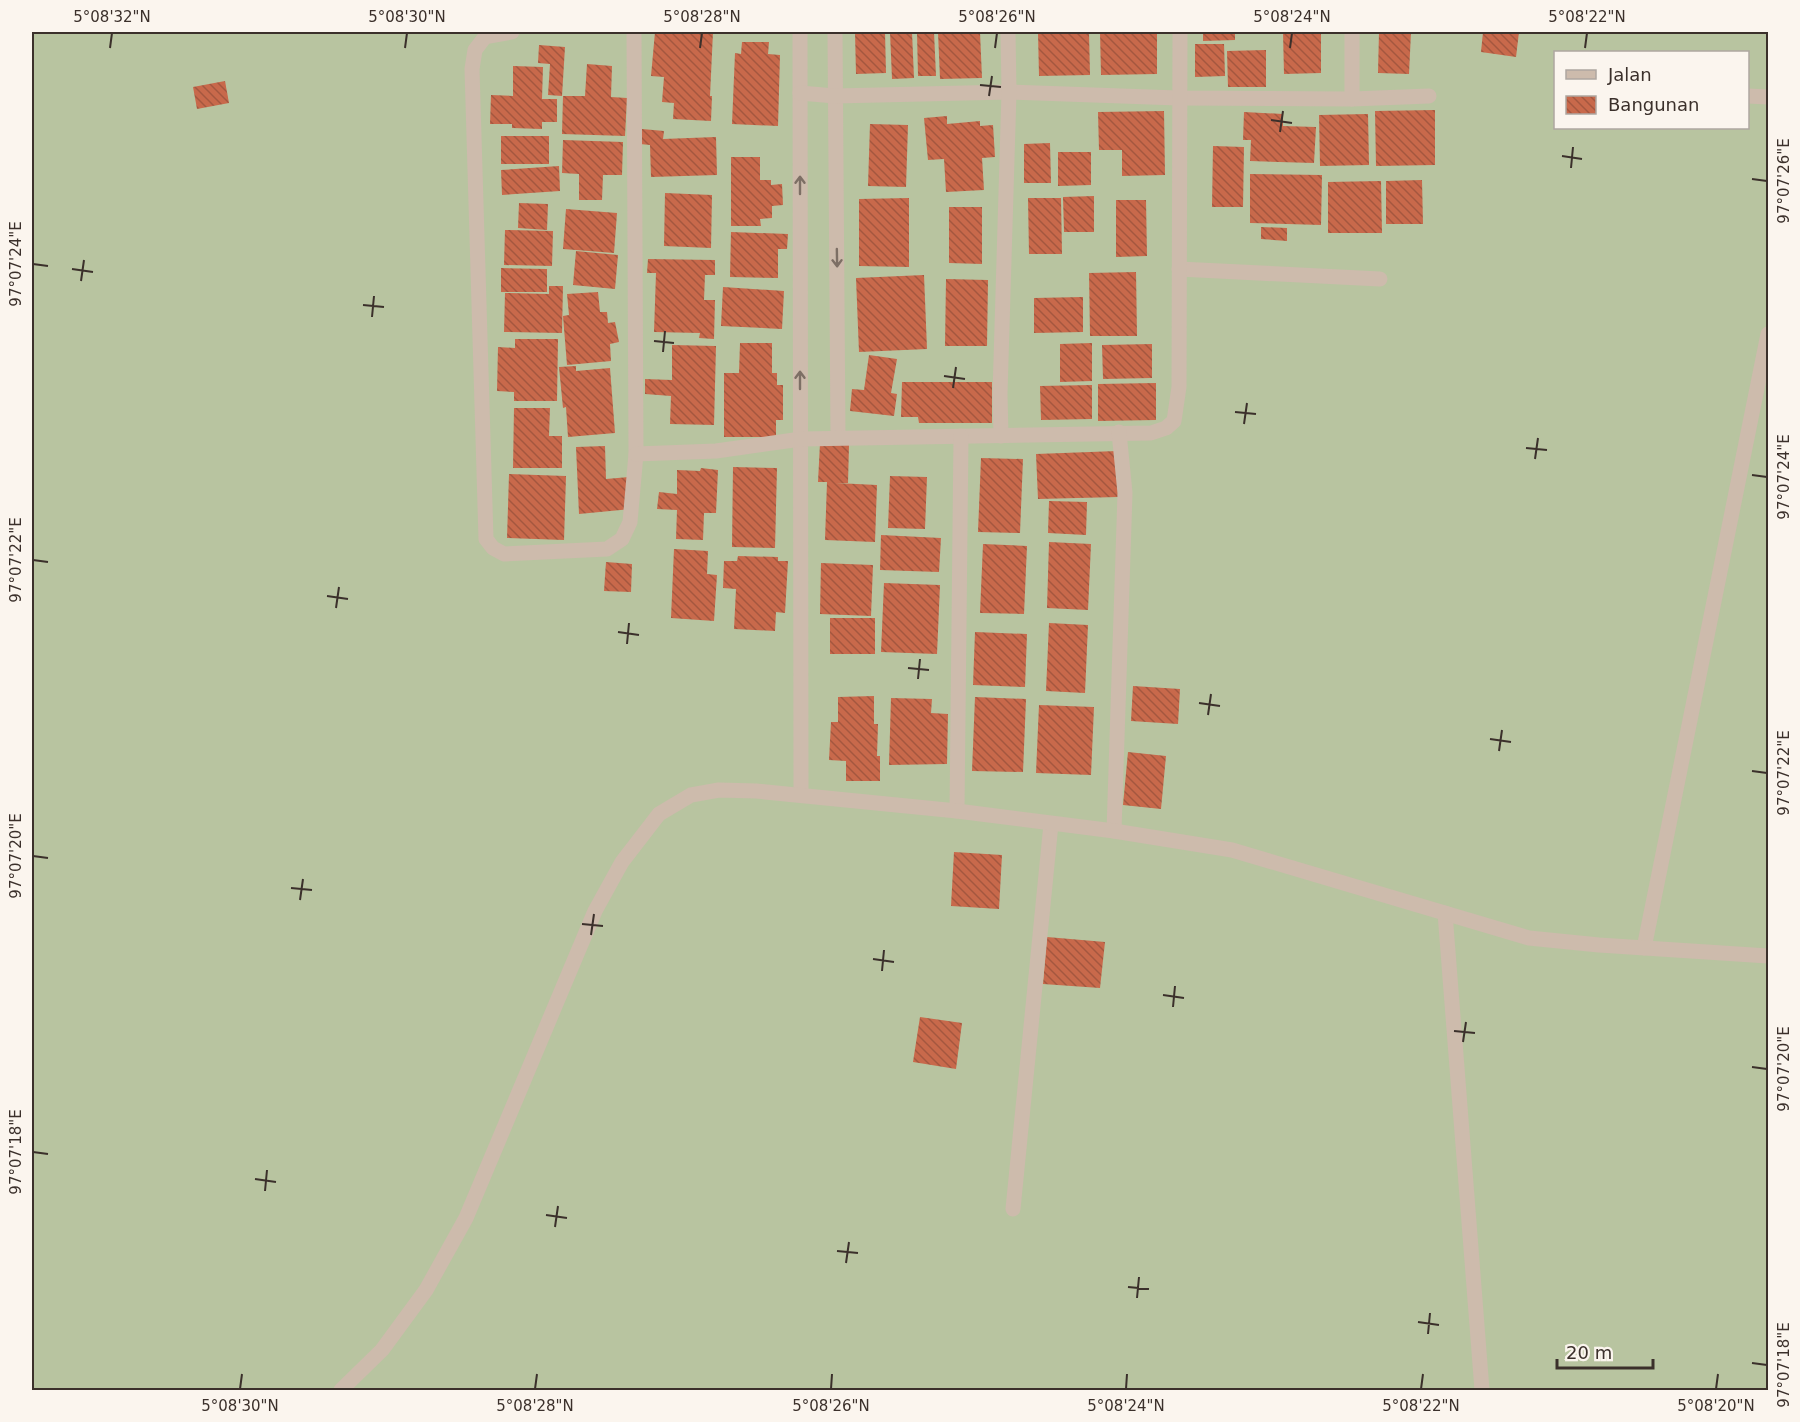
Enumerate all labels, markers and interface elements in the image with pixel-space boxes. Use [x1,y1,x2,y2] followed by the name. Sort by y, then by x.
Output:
[73,8,151,26] text: 5°08'32"N
[368,8,446,26] text: 5°08'30"N
[663,8,741,26] text: 5°08'28"N
[958,8,1036,26] text: 5°08'26"N
[1253,8,1331,26] text: 5°08'24"N
[1548,8,1626,26] text: 5°08'22"N
[1554,51,1749,129] legend
[1607,64,1652,85] text: Jalan
[1608,94,1699,115] text: Bangunan
[1775,138,1793,224] text: 97°07'26"E
[794,176,806,196] one-way arrow
[7,221,25,307] text: 97°07'24"E
[831,247,842,267] one-way arrow
[794,371,806,391] one-way arrow
[1775,434,1793,520] text: 97°07'24"E
[7,517,25,603] text: 97°07'22"E
[1775,730,1793,816] text: 97°07'22"E
[7,813,25,899] text: 97°07'20"E
[1775,1026,1793,1112] text: 97°07'20"E
[7,1109,25,1195] text: 97°07'18"E
[1775,1322,1793,1408] text: 97°07'18"E
[1557,1332,1653,1370] scale bar
[1566,1342,1612,1363] text: 20 m
[201,1397,279,1415] text: 5°08'30"N
[496,1397,574,1415] text: 5°08'28"N
[792,1397,870,1415] text: 5°08'26"N
[1087,1397,1165,1415] text: 5°08'24"N
[1382,1397,1460,1415] text: 5°08'22"N
[1677,1397,1755,1415] text: 5°08'20"N

